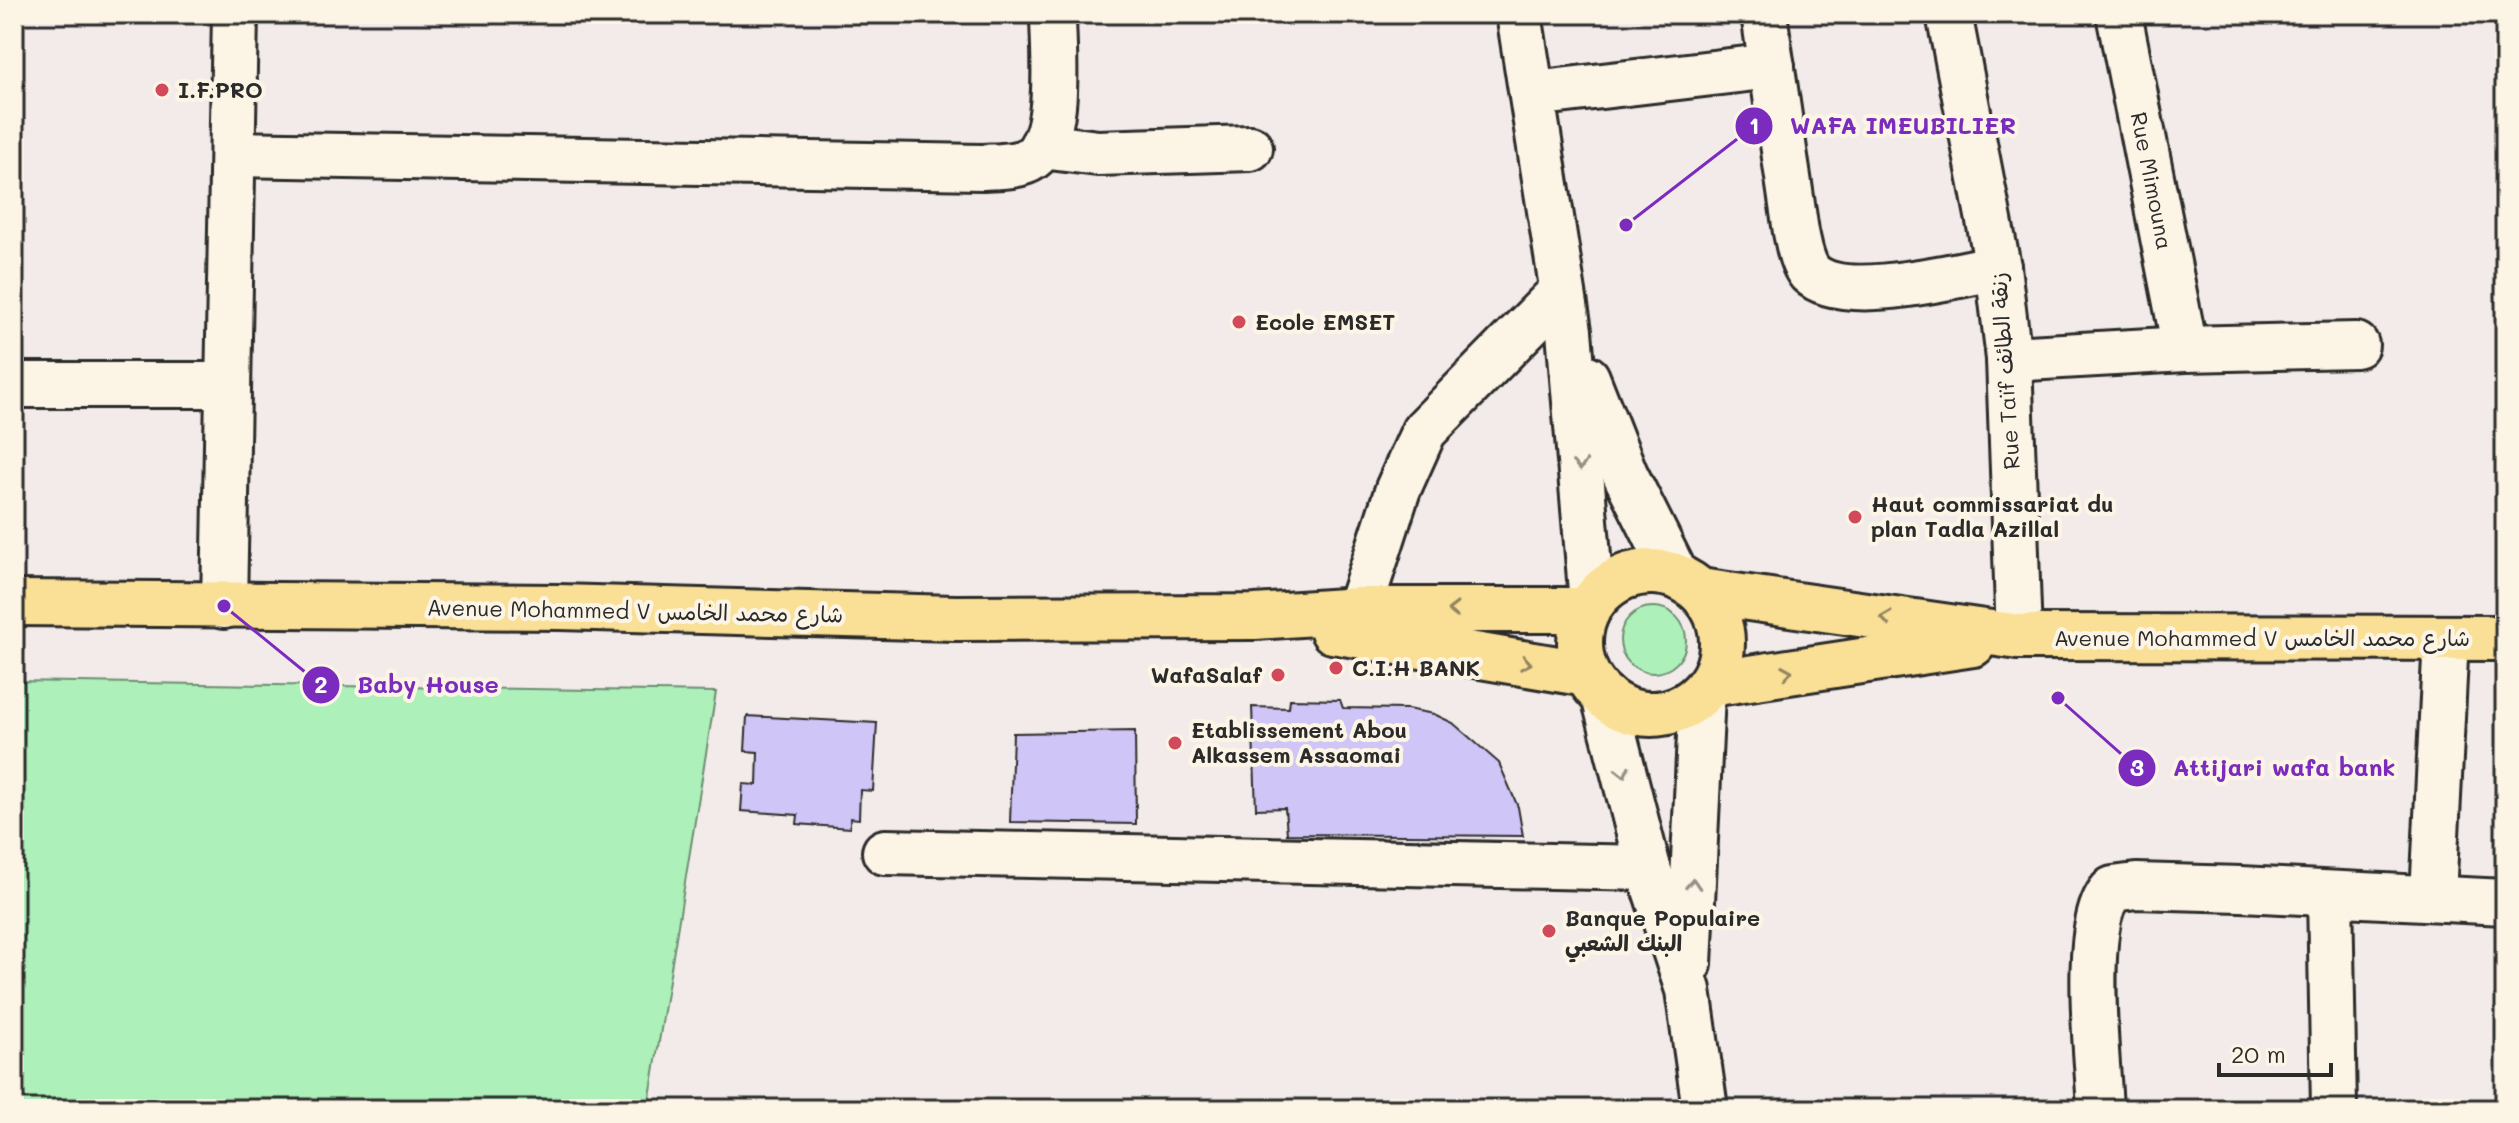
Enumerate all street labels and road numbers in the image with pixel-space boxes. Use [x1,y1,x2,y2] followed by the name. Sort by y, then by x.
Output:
[2125,109,2180,252] street label: Rue Mimouna
[1983,272,2026,471] street label: Rue Taïf زنقة الطائف
[427,592,843,631] street label: Avenue Mohammed V شارع محمد الخامس
[2054,623,2470,654] street label: Avenue Mohammed V شارع محمد الخامس

